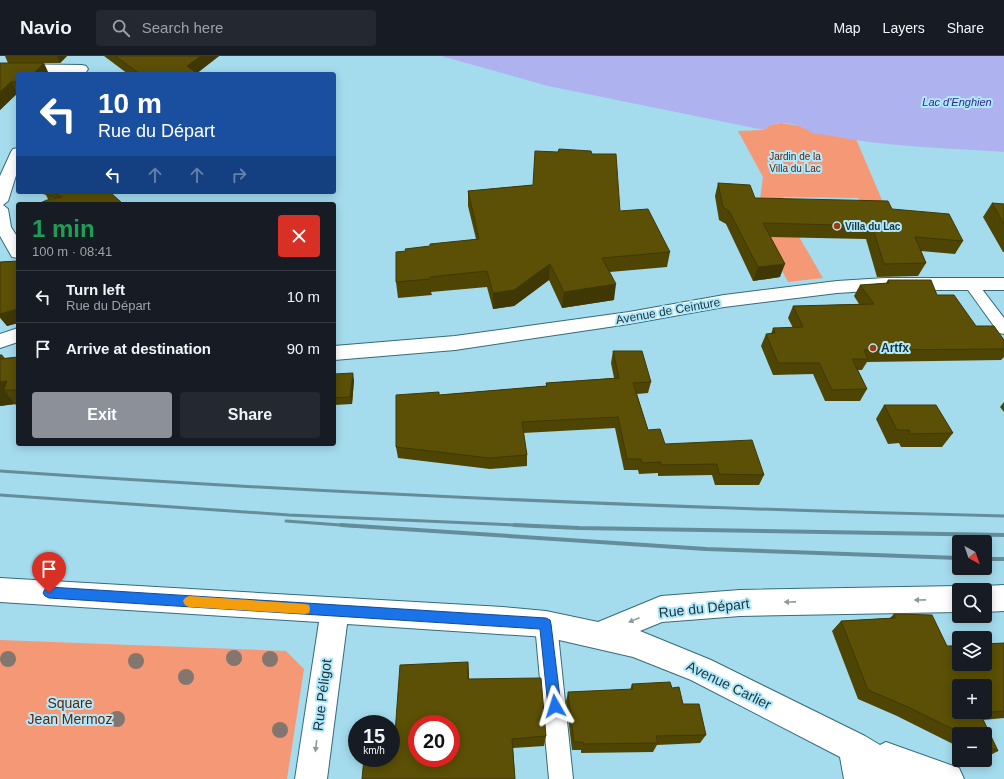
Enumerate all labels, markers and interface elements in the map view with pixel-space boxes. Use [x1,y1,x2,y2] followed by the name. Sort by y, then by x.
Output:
[96,10,376,46] search box
[20,17,72,38] text: Navio
[110,17,132,39] icon: search
[142,19,223,36] text: Search here
[833,20,861,36] text: Map
[883,20,925,36] text: Layers
[947,20,984,36] text: Share
[32,88,84,140] icon: left
[98,88,162,119] text: 10 m
[922,96,992,108] water label: Lac d'Enghien
[98,121,215,141] text: Rue du Départ
[769,151,821,174] park label: Jardin de la Villa du Lac
[102,164,124,186] icon: left
[144,164,166,186] icon: ahead
[186,164,208,186] icon: ahead
[228,164,250,186] icon: right
[32,215,95,242] text: 1 min
[278,215,320,257] button: close
[832,221,842,231] marker: Villa du Lac
[845,221,901,232] place label: Villa du Lac
[32,244,112,259] text: 100 m · 08:41
[66,281,125,298] text: Turn left
[32,286,54,308] icon: left
[287,288,320,305] text: 10 m
[615,295,722,327] street label: Avenue de Ceinture
[66,298,151,313] text: Rue du Départ
[32,338,54,360] icon: arrive
[66,340,211,357] text: Arrive at destination
[287,340,320,357] text: 90 m
[881,341,909,355] place label: Artfx
[868,343,878,353] marker: Artfx
[32,392,172,438] button: Exit
[180,392,320,438] button: Share
[952,535,992,575] north arrow
[952,535,992,767] map controls
[32,552,66,593] pin
[38,558,60,580] icon: arrive
[952,583,992,623] button: search
[658,595,750,621] street label: Rue du Départ
[913,597,926,603] one-way arrow
[783,599,796,605] one-way arrow
[627,618,639,624] one-way arrow
[952,631,992,671] button: layers
[310,658,334,732] street label: Rue Péligot
[684,658,774,713] street label: Avenue Carlier
[952,679,992,719] button: +
[534,685,576,727] position arrow
[28,695,112,727] park label: Square Jean Mermoz
[408,715,460,767] speed limit sign: 20
[363,725,385,747] text: 15
[952,727,992,767] button: −
[312,740,319,752] one-way arrow
[363,745,385,756] text: km/h

